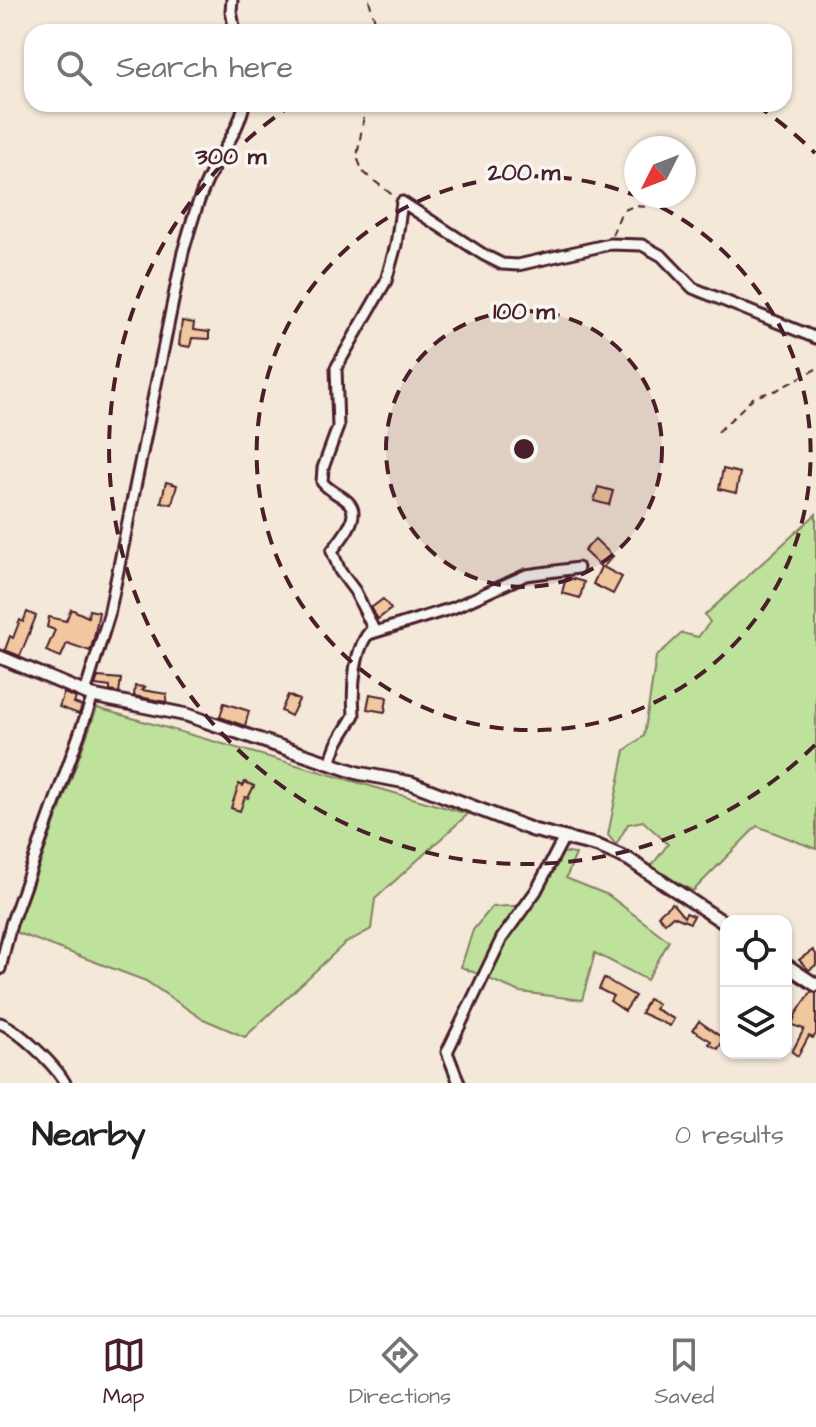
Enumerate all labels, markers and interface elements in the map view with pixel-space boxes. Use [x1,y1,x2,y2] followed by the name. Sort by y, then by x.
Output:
[24,24,792,112] search box
[52,46,96,90] icon: search
[116,47,293,89] text: Search here
[624,136,696,208] north arrow
[195,140,267,174] text: 300 m
[487,156,560,190] text: 200 m
[493,295,555,329] text: 100 m
[510,435,538,463] centre of rings
[720,915,792,1059] map controls
[720,915,792,987] button: locate
[720,987,792,1059] button: layers
[32,1111,146,1159] text: Nearby
[675,1117,784,1153] text: 0 results
[102,1333,146,1412] tab: Map
[349,1333,451,1412] tab: Directions
[654,1333,714,1412] tab: Saved

